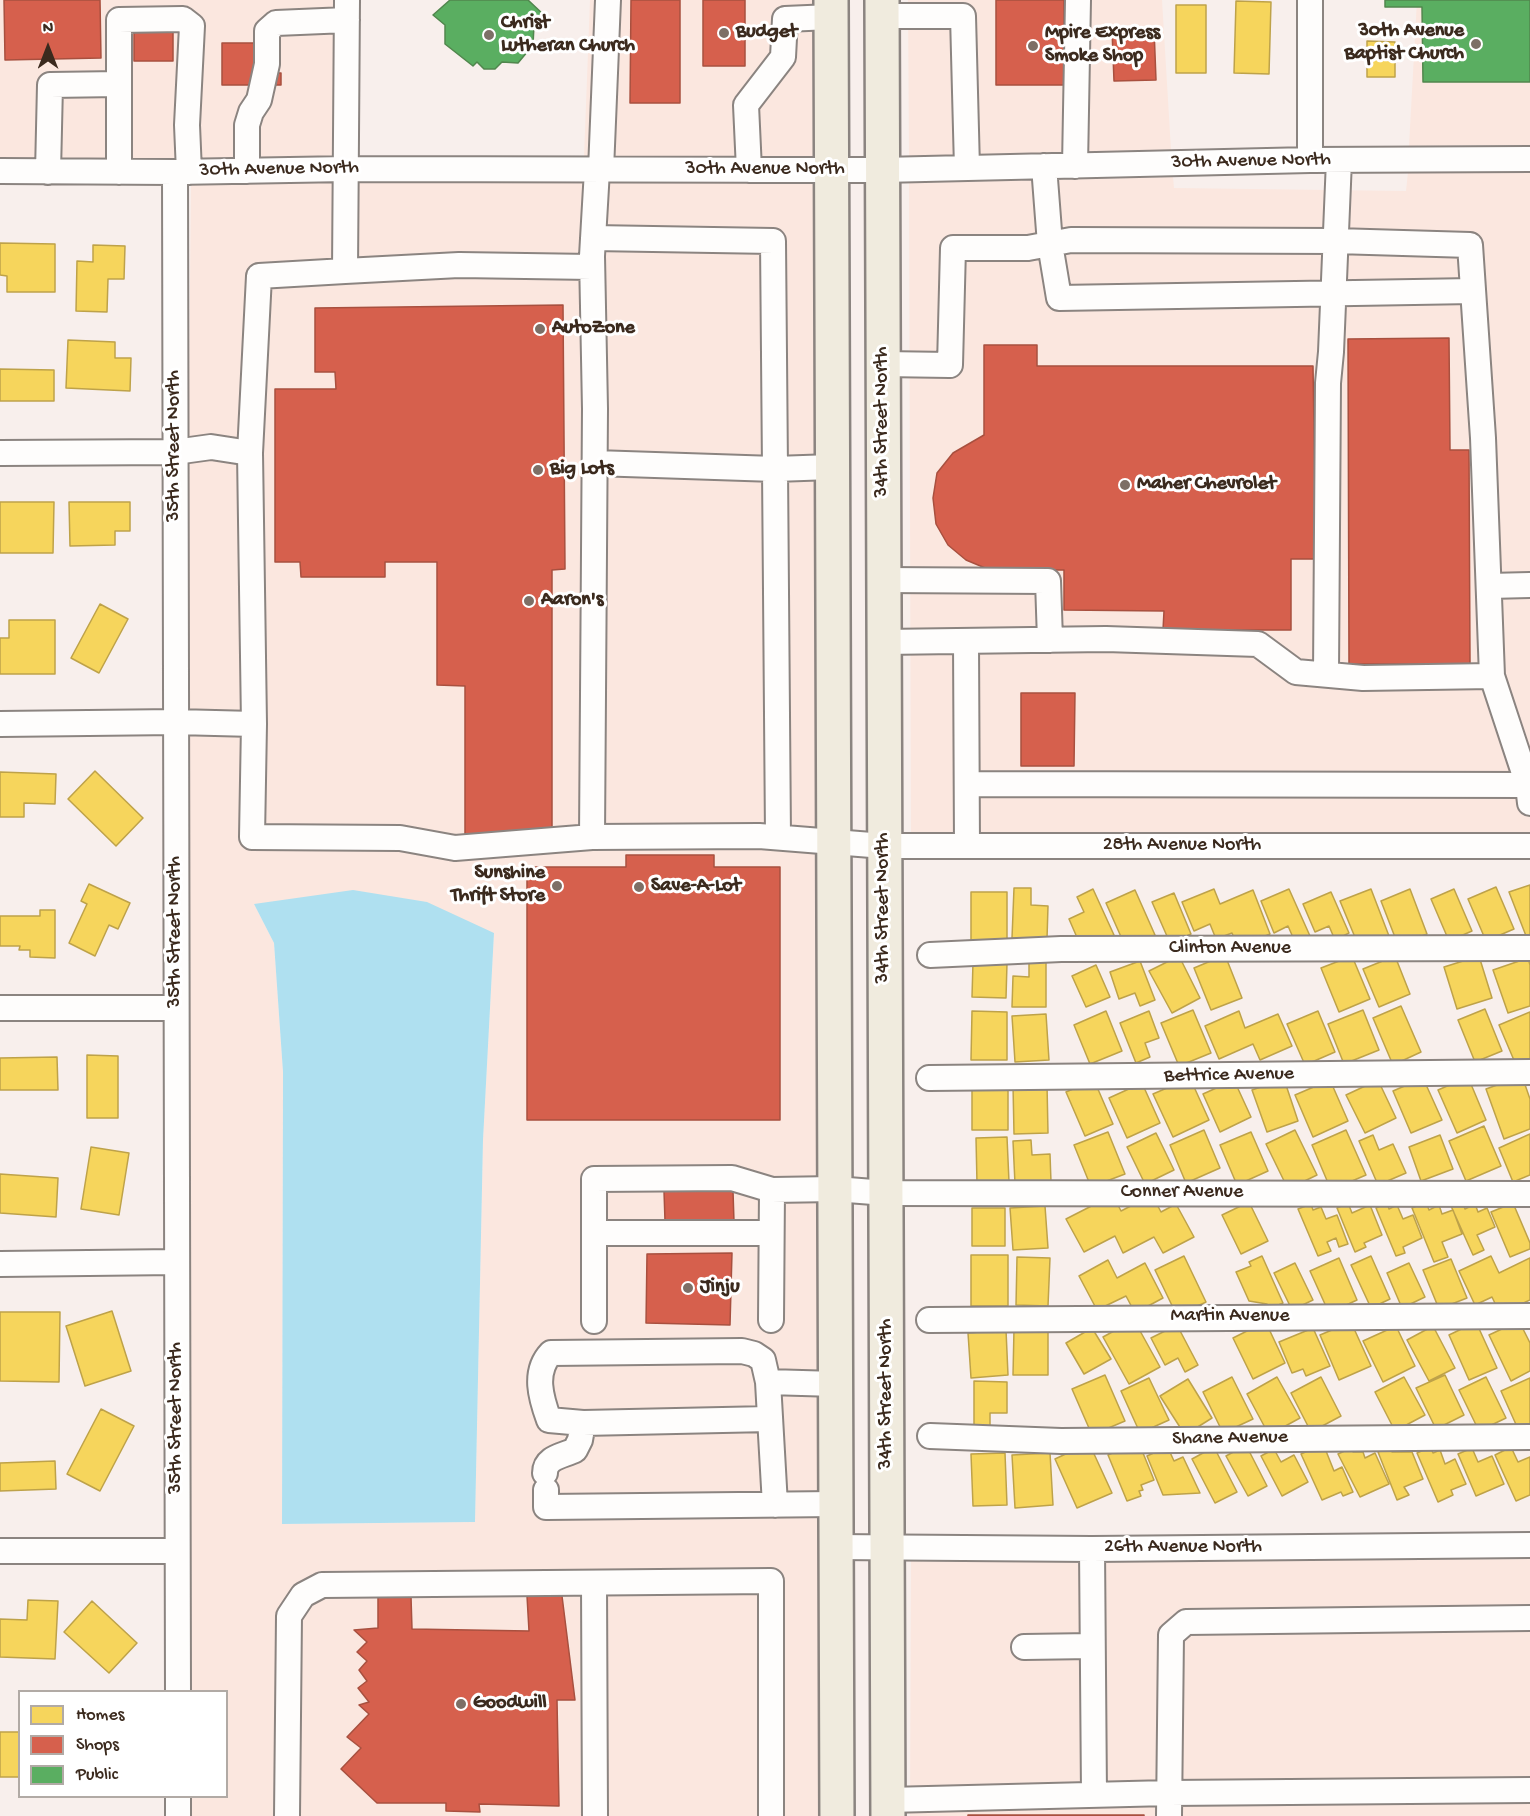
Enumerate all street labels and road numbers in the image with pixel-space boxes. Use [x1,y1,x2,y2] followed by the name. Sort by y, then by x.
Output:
[1171,149,1331,175] street label: 30th Avenue North
[199,157,359,183] street label: 30th Avenue North
[685,158,845,182] street label: 30th Avenue North
[871,347,895,497] street label: 34th Street North
[163,370,187,522] street label: 35th Street North
[872,833,896,983] street label: 34th Street North
[1103,834,1261,858] street label: 28th Avenue North
[164,856,188,1008] street label: 35th Street North
[1169,937,1291,961] street label: Clinton Avenue
[1164,1063,1294,1089] street label: Bettrice Avenue
[1121,1181,1243,1205] street label: Conner Avenue
[1171,1305,1289,1329] street label: Martin Avenue
[875,1319,899,1469] street label: 34th Street North
[165,1342,189,1494] street label: 35th Street North
[1172,1426,1288,1452] street label: Shane Avenue
[1104,1536,1262,1560] street label: 26th Avenue North

